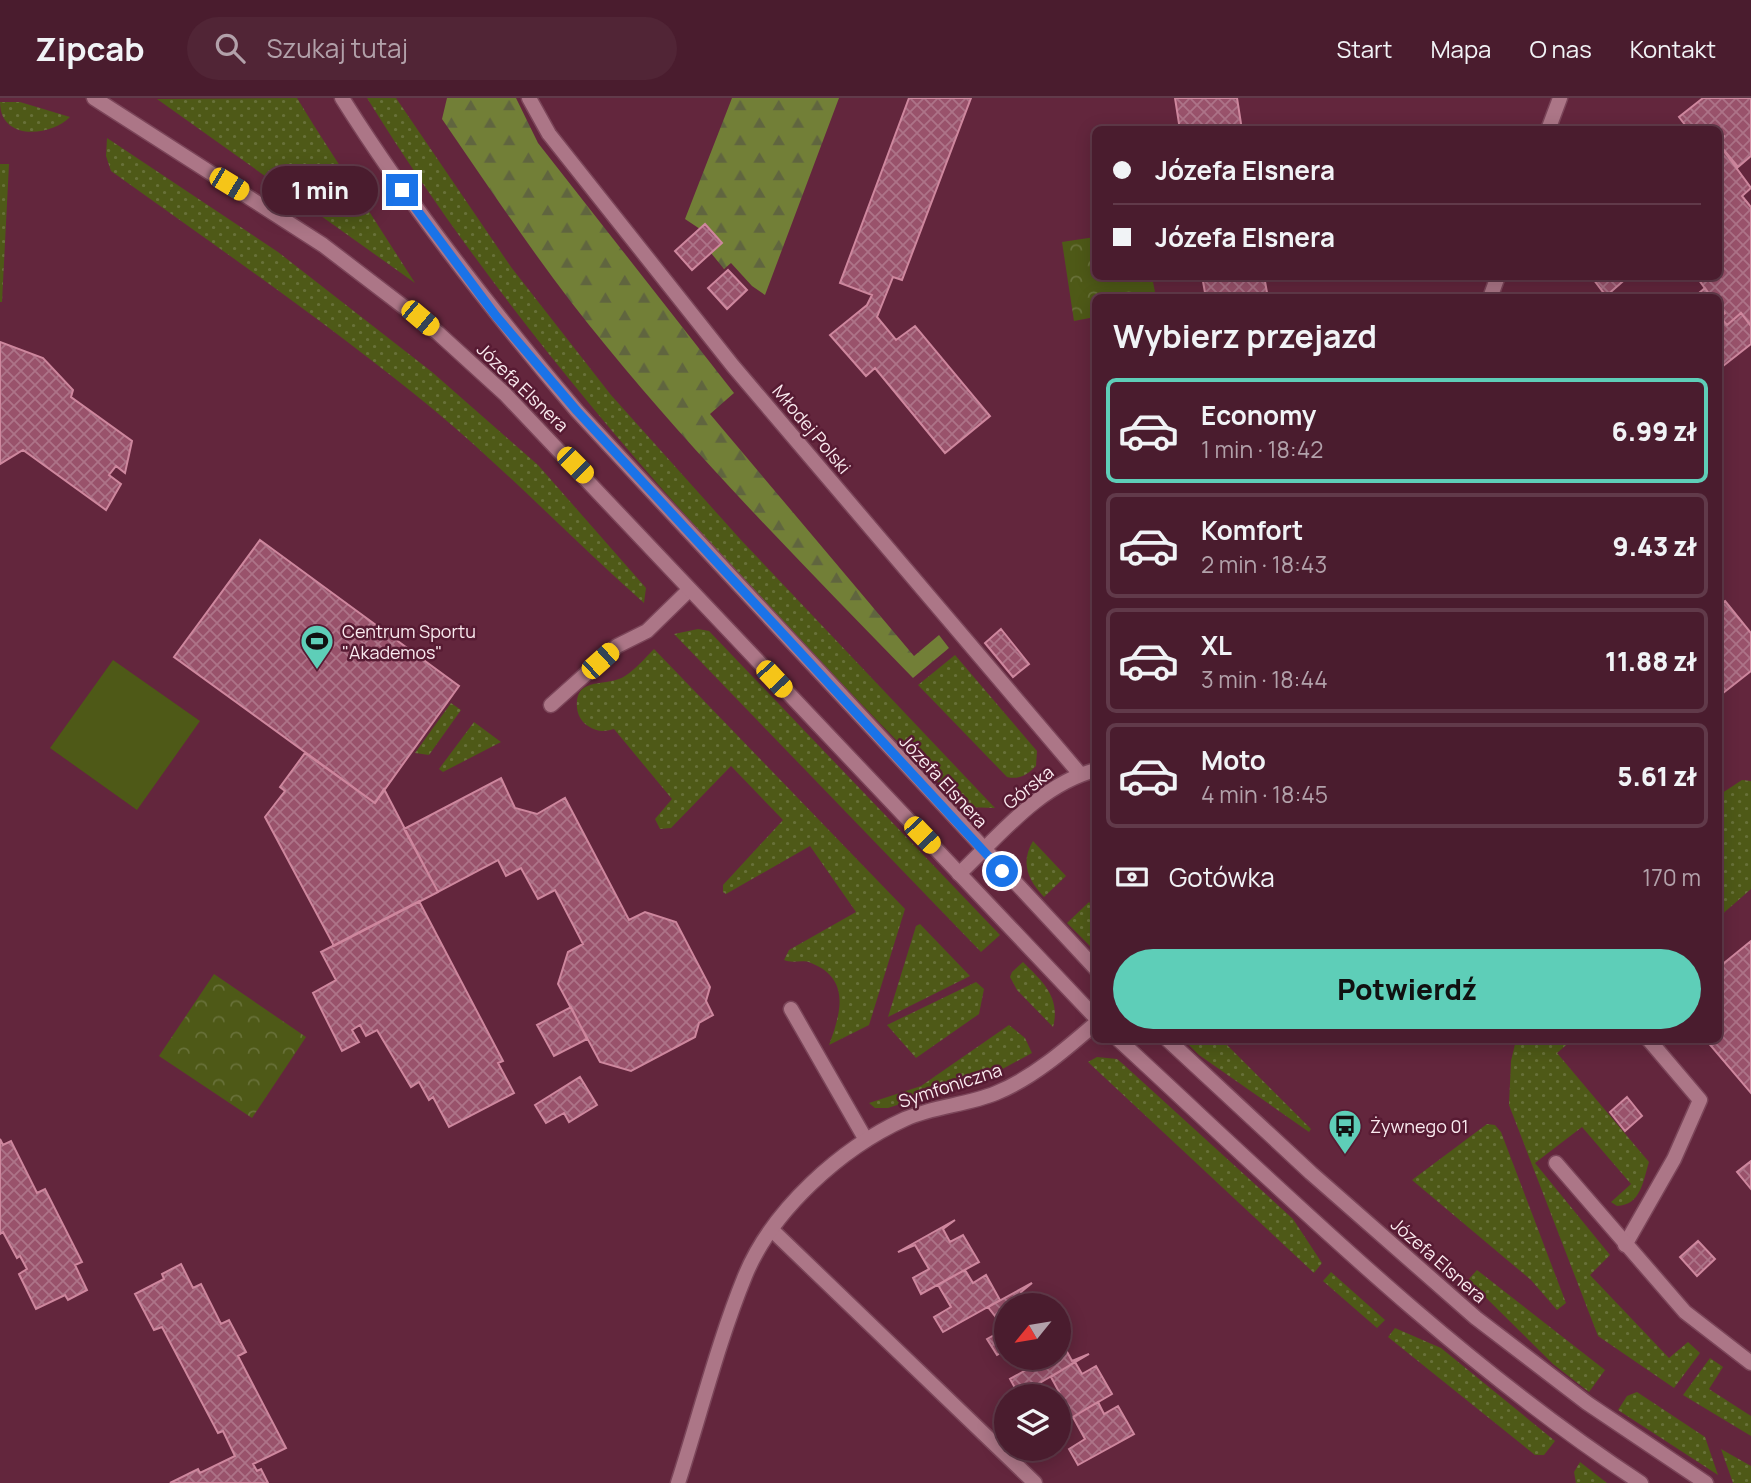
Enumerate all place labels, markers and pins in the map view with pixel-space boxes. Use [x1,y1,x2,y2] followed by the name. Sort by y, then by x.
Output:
[342,619,476,664] place label: Centrum Sportu "Akademos"
[298,622,336,671] sports icon: Centrum Sportu "Akademos"
[1326,1107,1364,1156] bus stop icon: Żywnego 01
[1370,1114,1468,1138] place label: Żywnego 01

